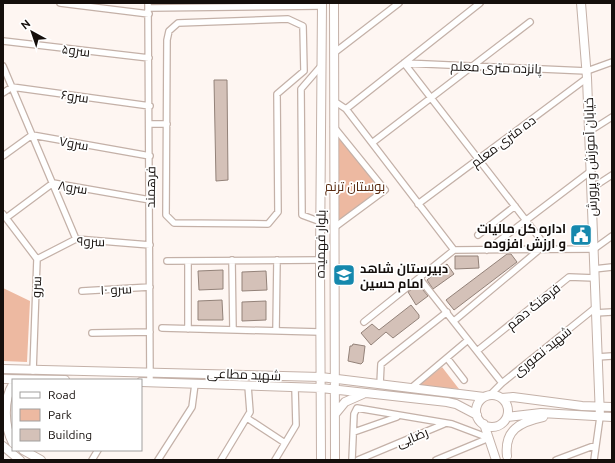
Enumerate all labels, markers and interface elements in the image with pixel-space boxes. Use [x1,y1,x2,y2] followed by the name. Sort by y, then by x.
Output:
[12,12,52,52] north arrow
[19,17,33,32] text: N
[61,41,91,60] street label: سرو۵
[450,58,542,79] street label: پانزده متری معلم
[60,87,90,106] street label: سرو۶
[581,97,602,217] street label: خیابان آموزش و پرورش
[468,112,540,172] street label: ده متری معلم
[58,134,90,153] street label: سرو۷
[143,166,158,208] street label: فرهمند
[57,178,89,197] street label: سرو۸
[325,179,385,196] park label: بوستان ترنم
[312,210,329,278] street label: بلوار فهمیده
[477,221,566,252] place label: اداره کل مالیات و ارزش افزوده
[568,222,594,248] public building icon: اداره کل مالیات و ارزش افزوده
[77,234,105,249] street label: سرو۹
[360,261,448,293] place label: دبیرستان شاهد امام حسین
[331,262,357,288] school or university icon: دبیرستان شاهد امام حسین
[29,276,44,298] street label: سرو
[503,280,564,334] street label: فرهنگ دهم
[100,281,132,298] street label: سرو ۱۰
[510,323,574,379] street label: شهید نصوری
[207,366,281,383] street label: شهید مطاعی
[12,379,142,451] legend
[48,388,76,401] text: Road
[48,408,72,421] text: Park
[394,424,430,451] street label: رضایی
[48,428,92,441] text: Building

